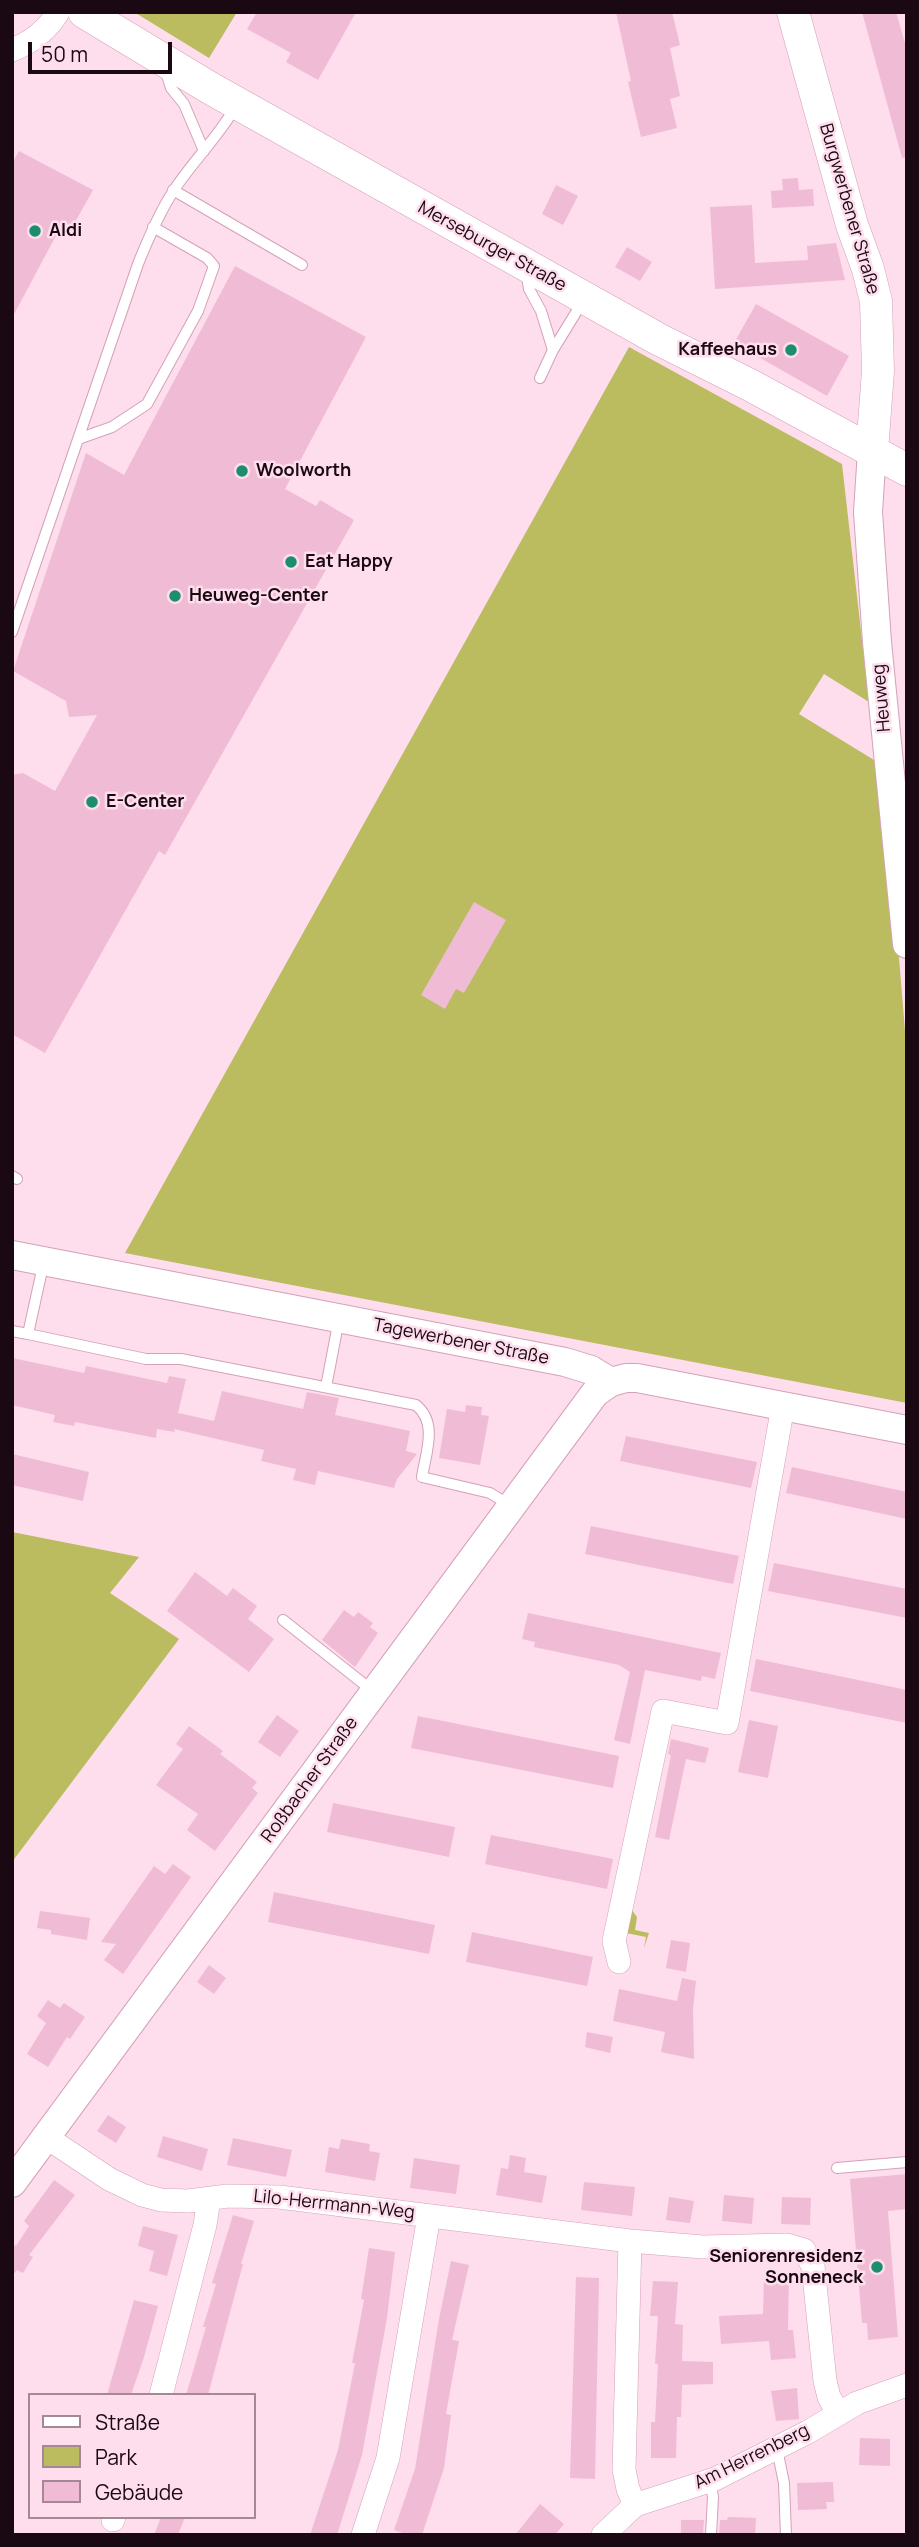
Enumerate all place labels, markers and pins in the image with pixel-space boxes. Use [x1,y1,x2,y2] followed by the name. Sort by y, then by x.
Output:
[49,220,82,242] place label: Aldi
[27,223,43,239] marker: Aldi
[678,339,777,361] place label: Kaffeehaus
[783,342,799,358] marker: Kaffeehaus
[256,460,351,482] place label: Woolworth
[234,463,250,479] marker: Woolworth
[305,551,393,573] place label: Eat Happy
[283,554,299,570] marker: Eat Happy
[189,585,328,607] place label: Heuweg-Center
[167,588,183,604] marker: Heuweg-Center
[106,791,185,813] place label: E-Center
[84,794,100,810] marker: E-Center
[709,2246,863,2288] place label: Seniorenresidenz Sonneneck
[869,2259,885,2275] marker: Seniorenresidenz Sonneneck

